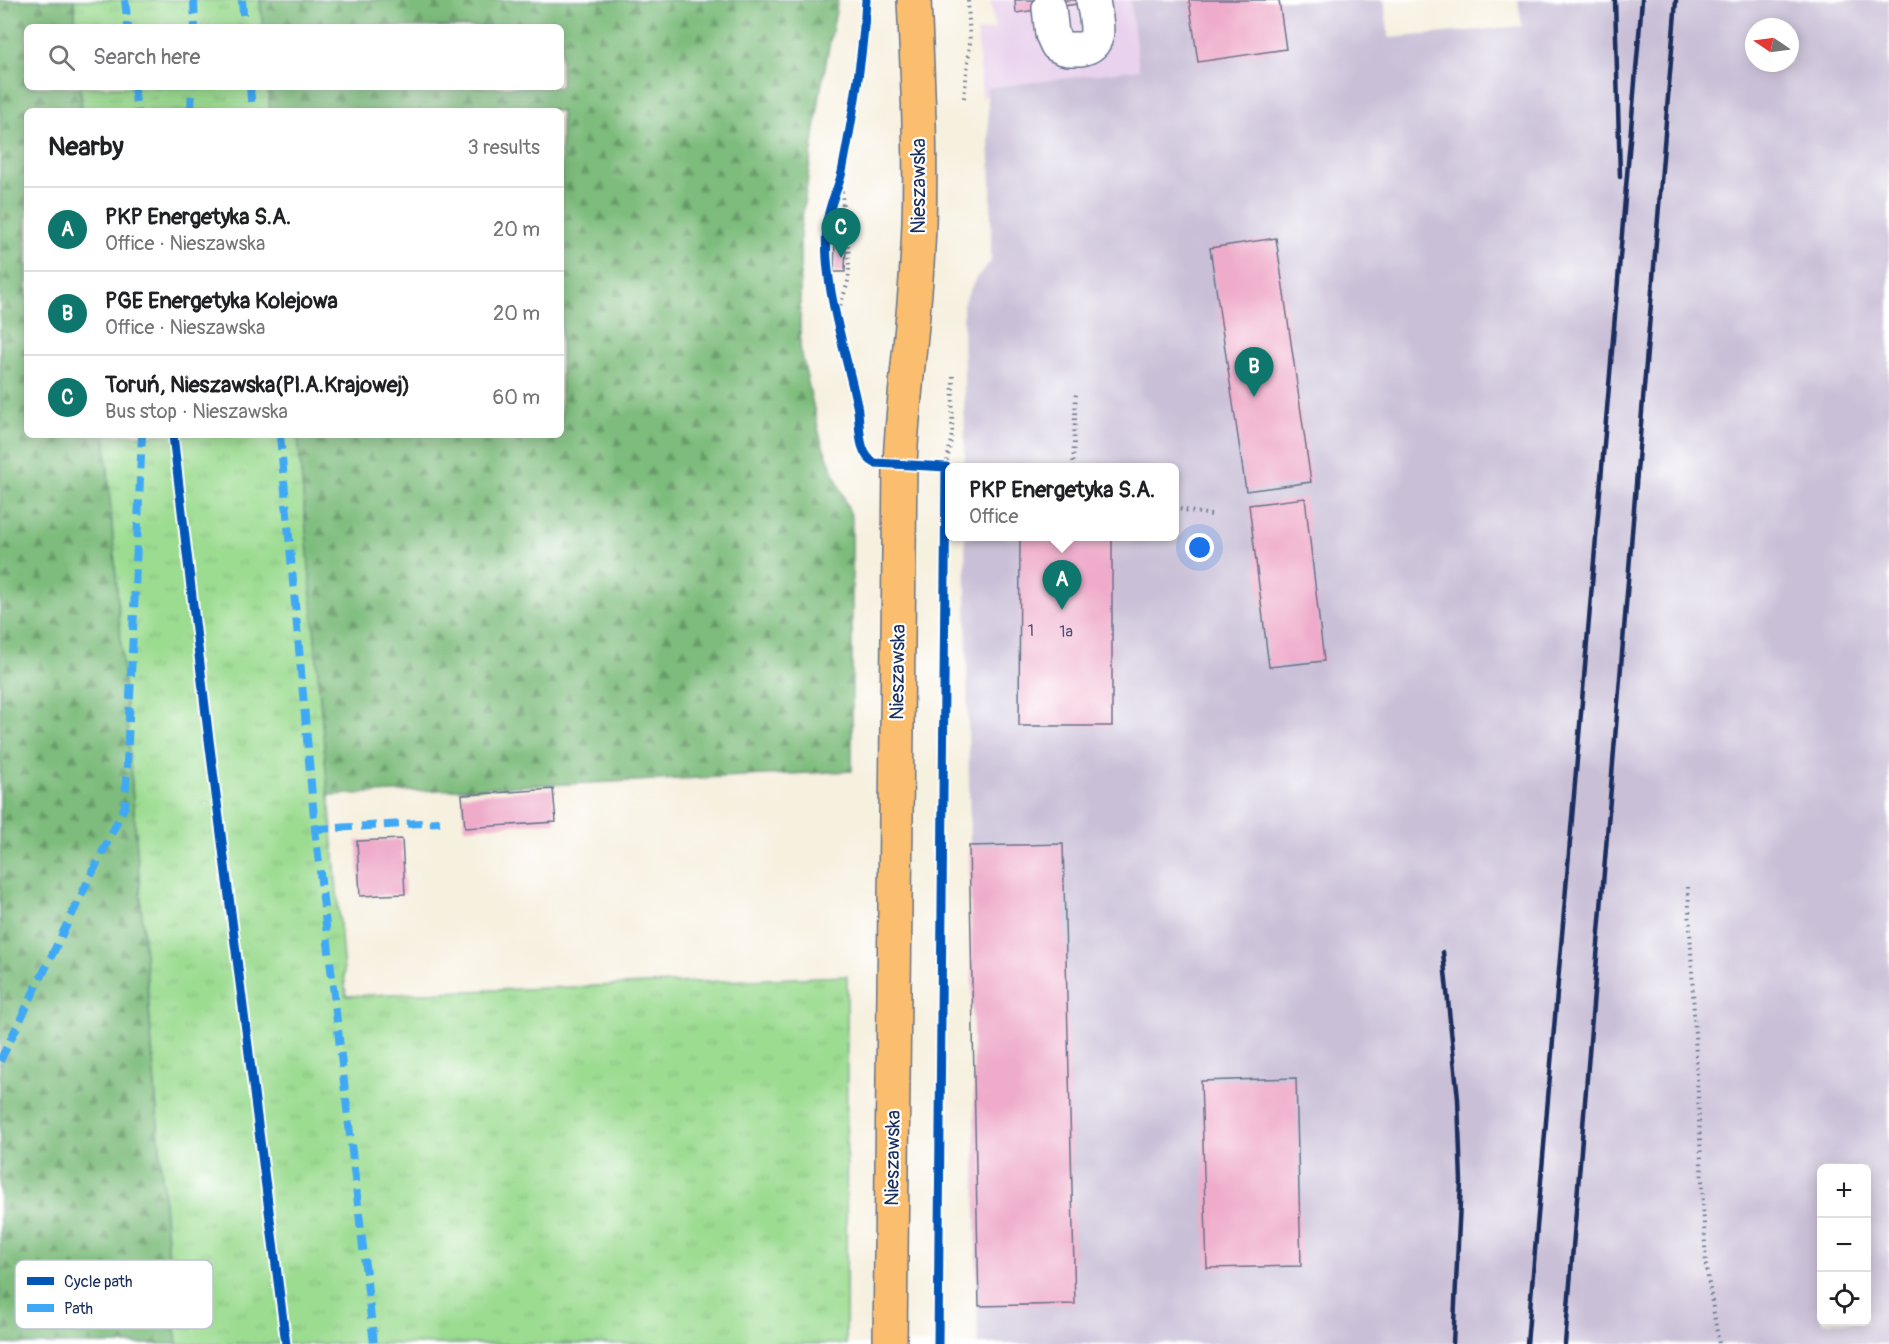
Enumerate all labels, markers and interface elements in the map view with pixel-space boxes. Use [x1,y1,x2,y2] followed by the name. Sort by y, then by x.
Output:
[1745,18,1799,72] north arrow
[24,24,564,90] search box
[45,41,78,74] icon: search
[93,43,200,71] text: Search here
[48,131,124,163] text: Nearby
[468,135,540,160] text: 3 results
[906,138,931,234] street label: Nieszawska
[105,203,291,231] text: PKP Energetyka S.A.
[822,208,860,258] pin: C
[61,217,74,242] text: A
[493,217,540,242] text: 20 m
[105,231,265,256] text: Office · Nieszawska
[105,287,338,315] text: PGE Energetyka Kolejowa
[62,301,73,326] text: B
[493,301,540,326] text: 20 m
[105,315,265,340] text: Office · Nieszawska
[1234,348,1274,397] pin: B
[105,371,410,399] text: Toruń, Nieszawska(Pl.A.Krajowej)
[61,385,74,410] text: C
[493,385,540,410] text: 60 m
[105,399,288,424] text: Bus stop · Nieszawska
[945,463,1179,541] popup
[969,476,1155,504] text: PKP Energetyka S.A.
[969,504,1018,529] text: Office
[1185,533,1214,562] your location
[1042,560,1082,610] pin: A
[1028,621,1034,641] house number: 1
[1059,622,1073,642] house number: 1a
[884,624,911,720] street label: Nieszawska
[879,1110,906,1206] street label: Nieszawska
[1817,1164,1871,1326] map controls
[1817,1164,1871,1218] button: +
[1817,1218,1871,1272] button: −
[15,1260,213,1329] legend
[64,1272,132,1292] text: Cycle path
[1817,1272,1871,1326] button: locate
[64,1299,93,1319] text: Path

